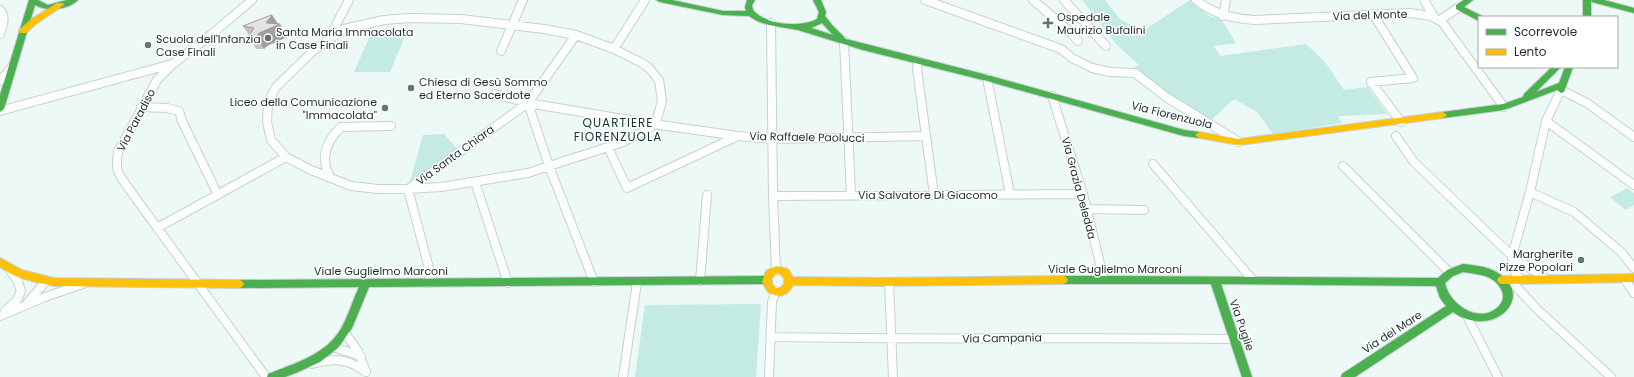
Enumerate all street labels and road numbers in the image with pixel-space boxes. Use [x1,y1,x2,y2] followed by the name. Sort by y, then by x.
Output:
[1332,6,1408,24] street label: Via del Monte
[113,86,159,154] street label: Via Paradiso
[1130,97,1214,133] street label: Via Fiorenzuola
[413,121,497,189] street label: Via Santa Chiara
[749,128,865,146] street label: Via Raffaele Paolucci
[1058,135,1100,241] street label: Via Grazia Deledda
[858,187,998,203] street label: Via Salvatore Di Giacomo
[1048,261,1182,277] street label: Viale Guglielmo Marconi
[314,263,448,279] street label: Viale Guglielmo Marconi
[1226,297,1258,353] street label: Via Puglie
[1359,307,1425,357] street label: Via del Mare
[962,329,1042,347] street label: Via Campania

